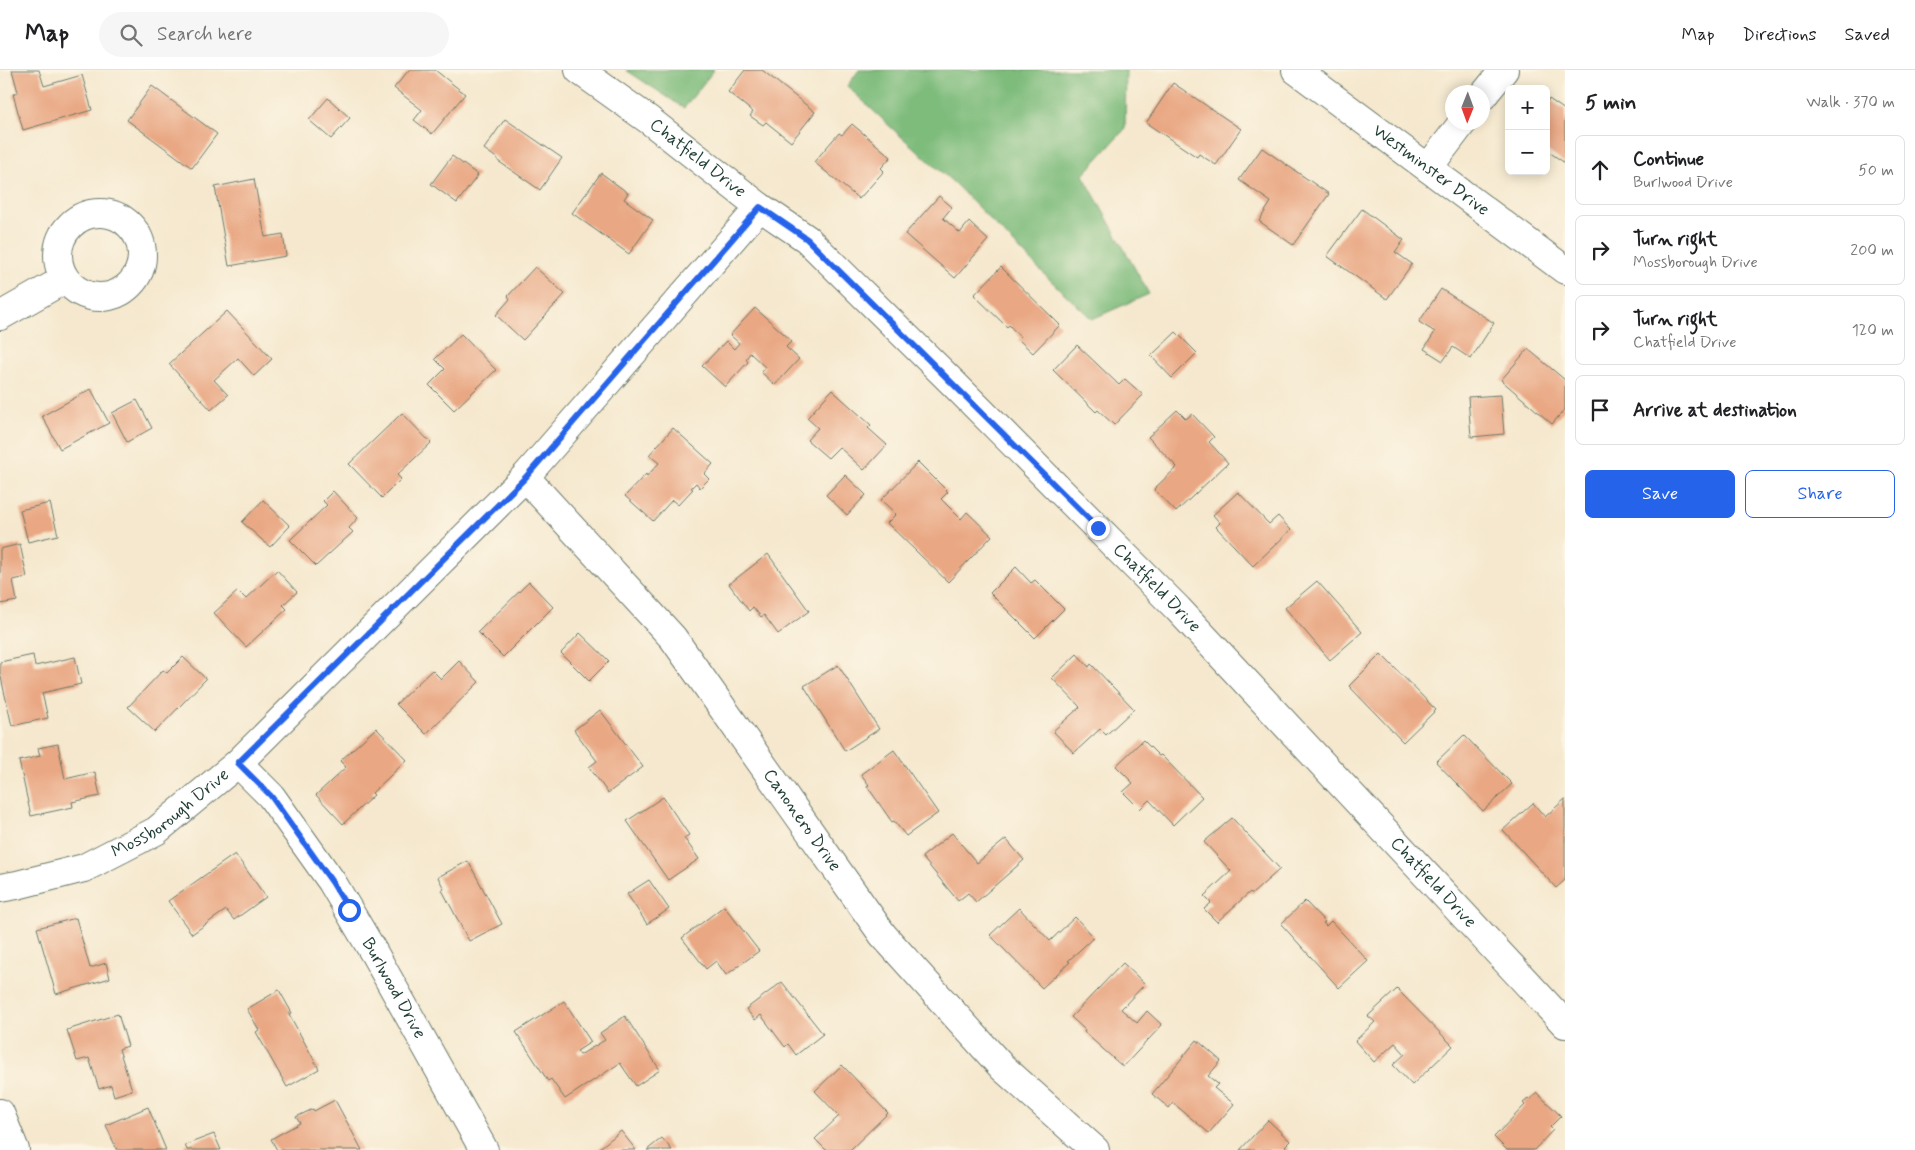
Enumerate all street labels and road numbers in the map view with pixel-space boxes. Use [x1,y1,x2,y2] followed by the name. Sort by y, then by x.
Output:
[645,113,751,204] street label: Chatfield Drive
[1368,119,1494,222] street label: Westminster Drive
[1107,538,1206,638] street label: Chatfield Drive
[107,763,234,864] street label: Mossborough Drive
[757,764,847,876] street label: Canonero Drive
[1385,832,1482,933] street label: Chatfield Drive
[356,933,432,1043] street label: Burlwood Drive

